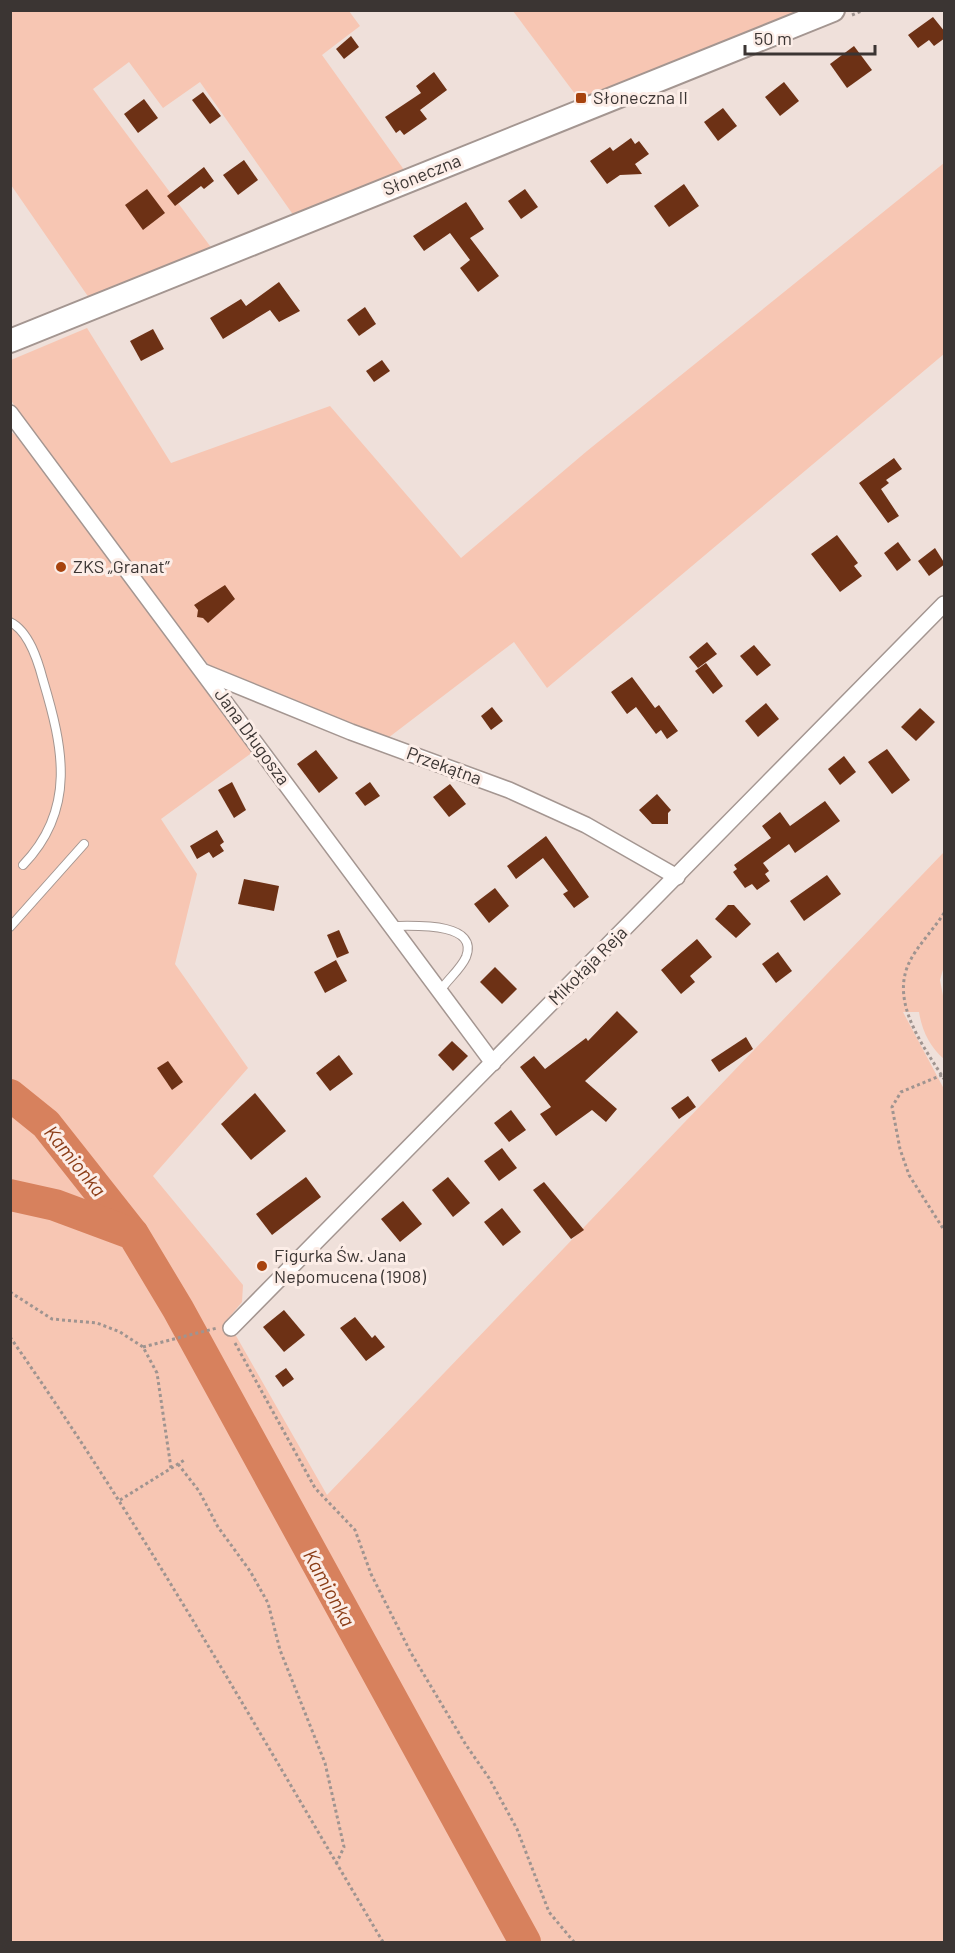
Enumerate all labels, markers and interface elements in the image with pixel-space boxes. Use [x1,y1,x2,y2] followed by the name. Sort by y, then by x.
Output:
[745,18,876,56] scale bar
[754,27,792,49] text: 50 m
[593,86,688,108] place label: Słoneczna II
[574,91,588,105] marker: Słoneczna II
[379,149,464,200] street label: Słoneczna
[73,555,170,577] place label: ZKS „Granat”
[54,560,68,574] marker: ZKS „Granat”
[210,684,295,789] street label: Jana Długosza
[404,741,485,789] street label: Przekątna
[543,921,631,1009] street label: Mikołaja Reja
[40,1120,112,1201] water label: Kamionka
[274,1244,426,1287] place label: Figurka Św. Jana Nepomucena (1908)
[255,1259,269,1273] marker: Figurka Św. Jana Nepomucena (1908)
[299,1545,361,1630] water label: Kamionka

